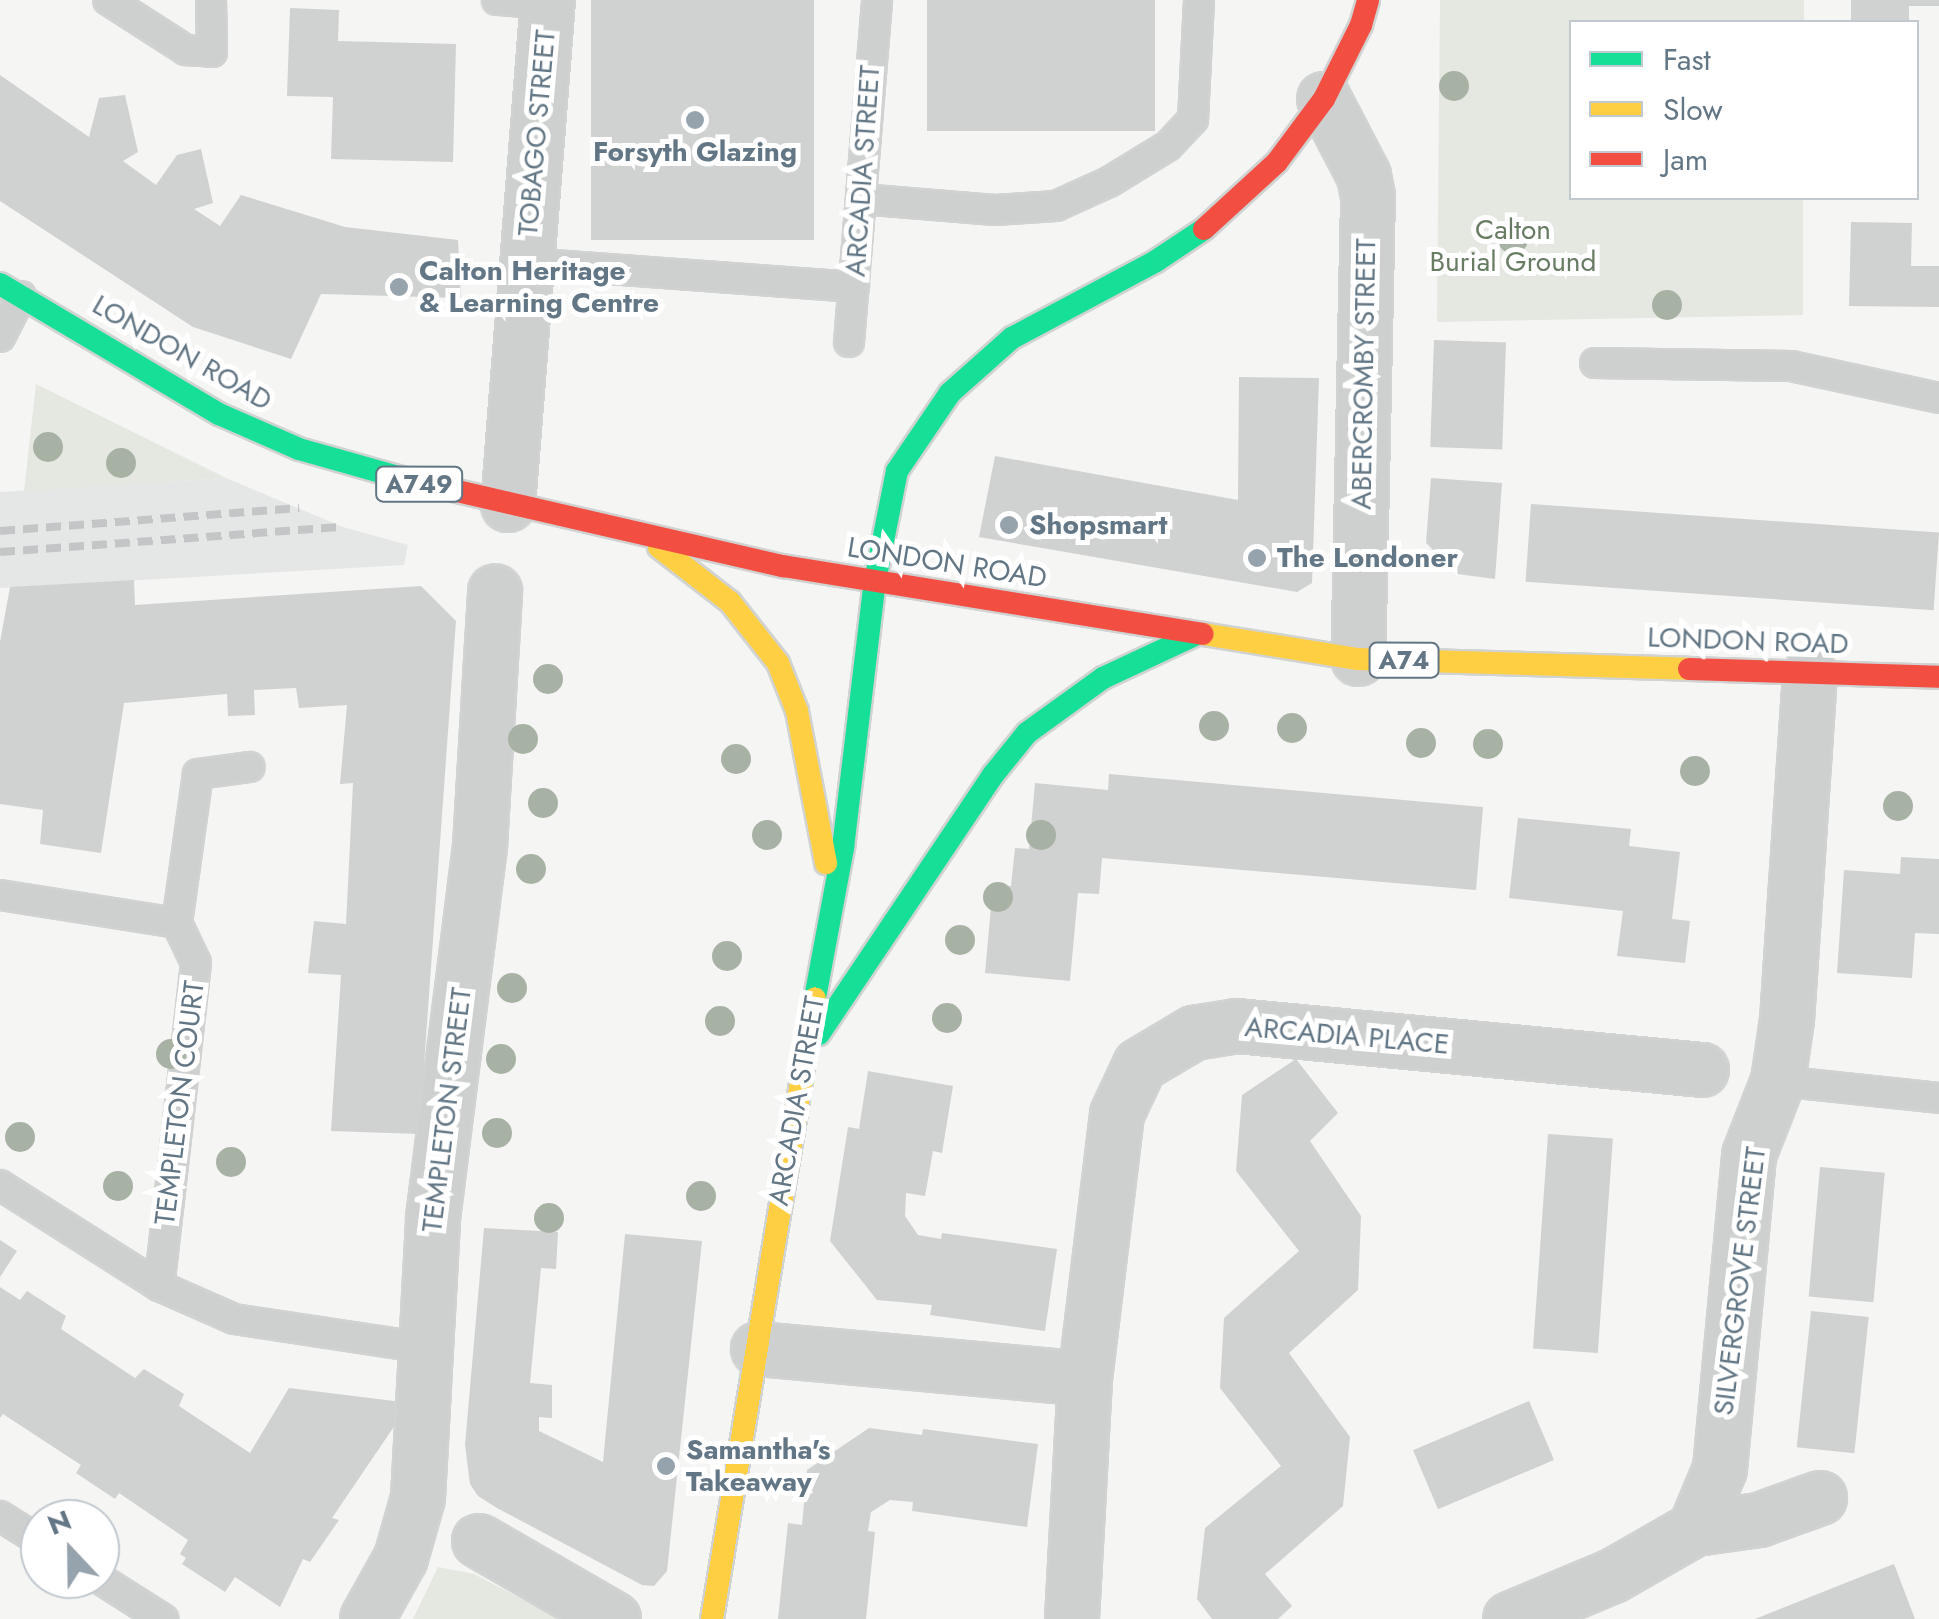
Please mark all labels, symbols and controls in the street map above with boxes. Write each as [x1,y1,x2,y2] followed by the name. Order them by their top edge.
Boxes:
[1569,20,1919,200] legend
[511,29,563,237] street label: TOBAGO STREET
[1663,38,1711,81] text: Fast
[839,64,887,278] street label: ARCADIA STREET
[1663,88,1723,131] text: Slow
[684,109,706,131] marker: Forsyth Glazing
[593,135,797,169] place label: Forsyth Glazing
[1663,138,1708,181] text: Jam
[1429,213,1597,279] park label: Calton Burial Ground
[1345,238,1383,510] street label: ABERCROMBY STREET
[419,254,659,320] place label: Calton Heritage & Learning Centre
[388,276,410,298] marker: Calton Heritage & Learning Centre
[86,288,278,418] street label: LONDON ROAD
[374,464,464,504] road number: A749
[1029,508,1167,542] place label: Shopsmart
[998,514,1020,536] marker: Shopsmart
[845,531,1049,595] street label: LONDON ROAD
[1277,541,1458,575] place label: The Londoner
[1246,547,1268,569] marker: The Londoner
[1647,621,1849,661] street label: LONDON ROAD
[1366,640,1442,680] road number: A74
[148,979,212,1227] street label: TEMPLETON COURT
[415,986,479,1234] street label: TEMPLETON STREET
[762,994,832,1208] street label: ARCADIA STREET
[1243,1010,1451,1062] street label: ARCADIA PLACE
[1707,1145,1773,1417] street label: SILVERGROVE STREET
[686,1433,830,1499] place label: Samantha's Takeaway
[655,1455,677,1477] marker: Samantha's Takeaway
[20,1499,120,1599] north arrow
[41,1499,77,1546] text: N

